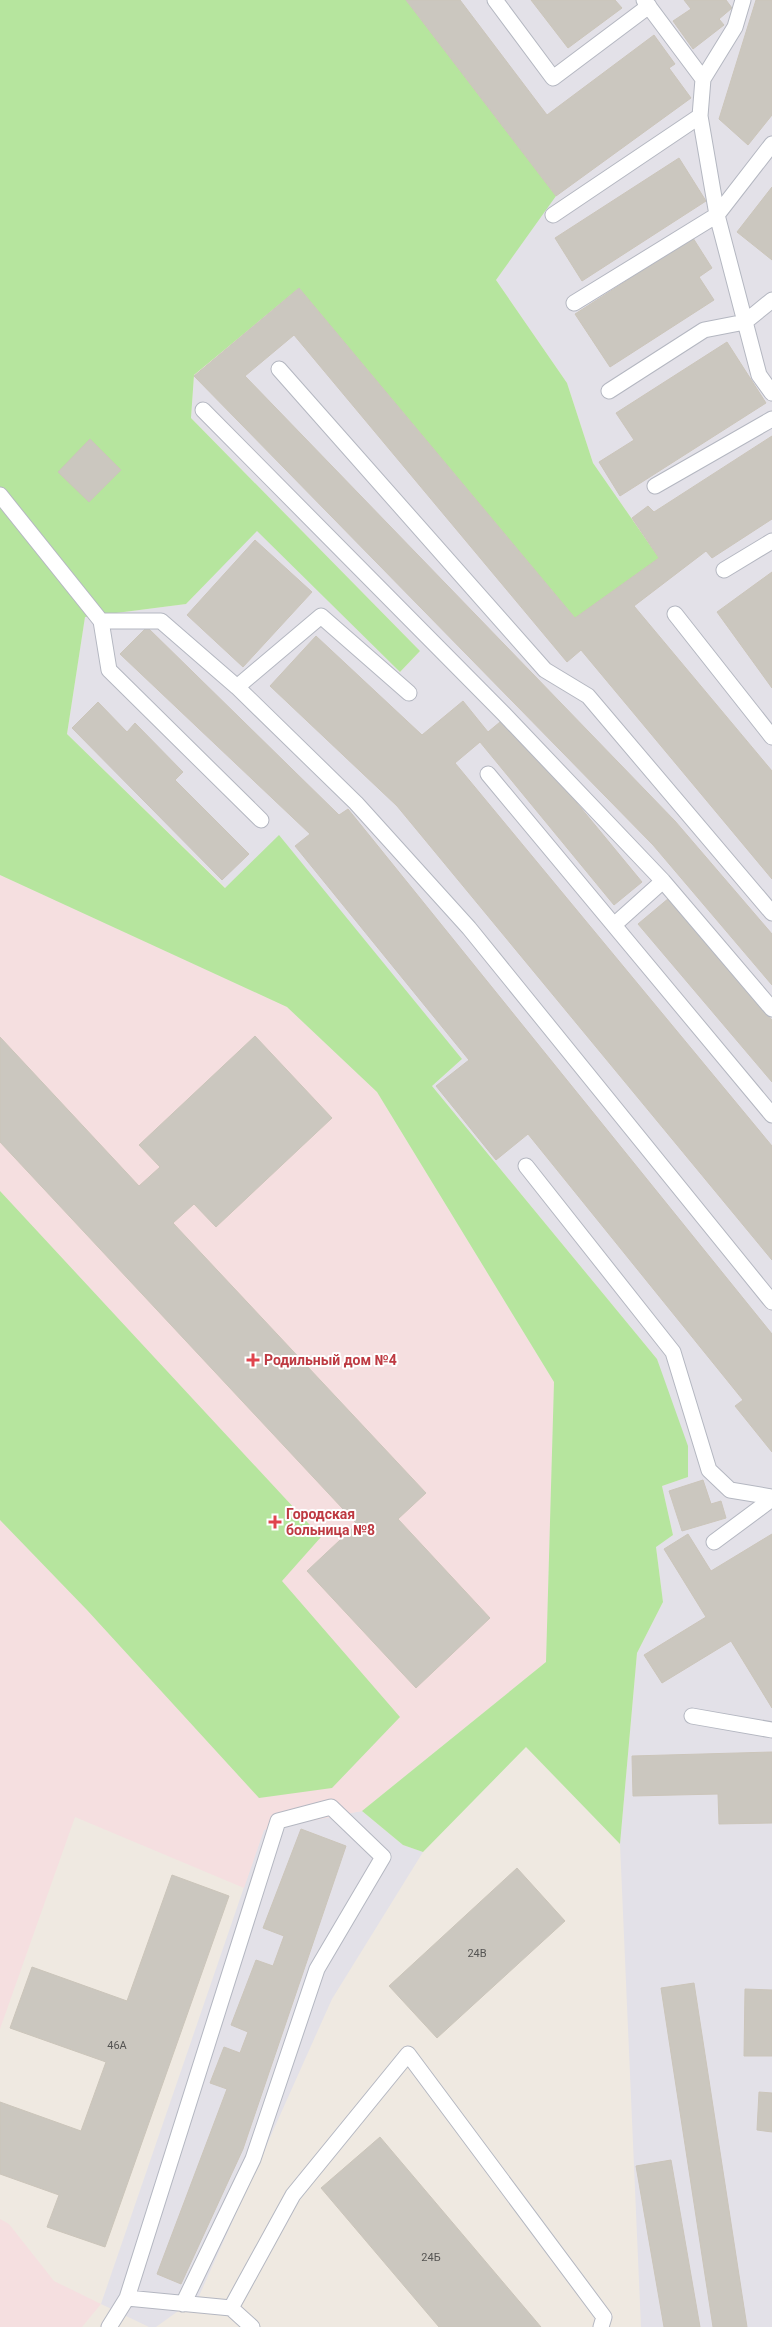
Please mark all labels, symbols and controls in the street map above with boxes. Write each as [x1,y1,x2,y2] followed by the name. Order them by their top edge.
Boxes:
[264,1352,397,1368] place label: Родильный дом №4
[246,1353,260,1367] marker: Родильный дом №4
[286,1506,375,1538] place label: Городская больница №8
[268,1515,282,1529] marker: Городская больница №8
[467,1947,487,1960] house number: 24В
[107,2039,128,2052] house number: 46А
[421,2251,441,2264] house number: 24Б

